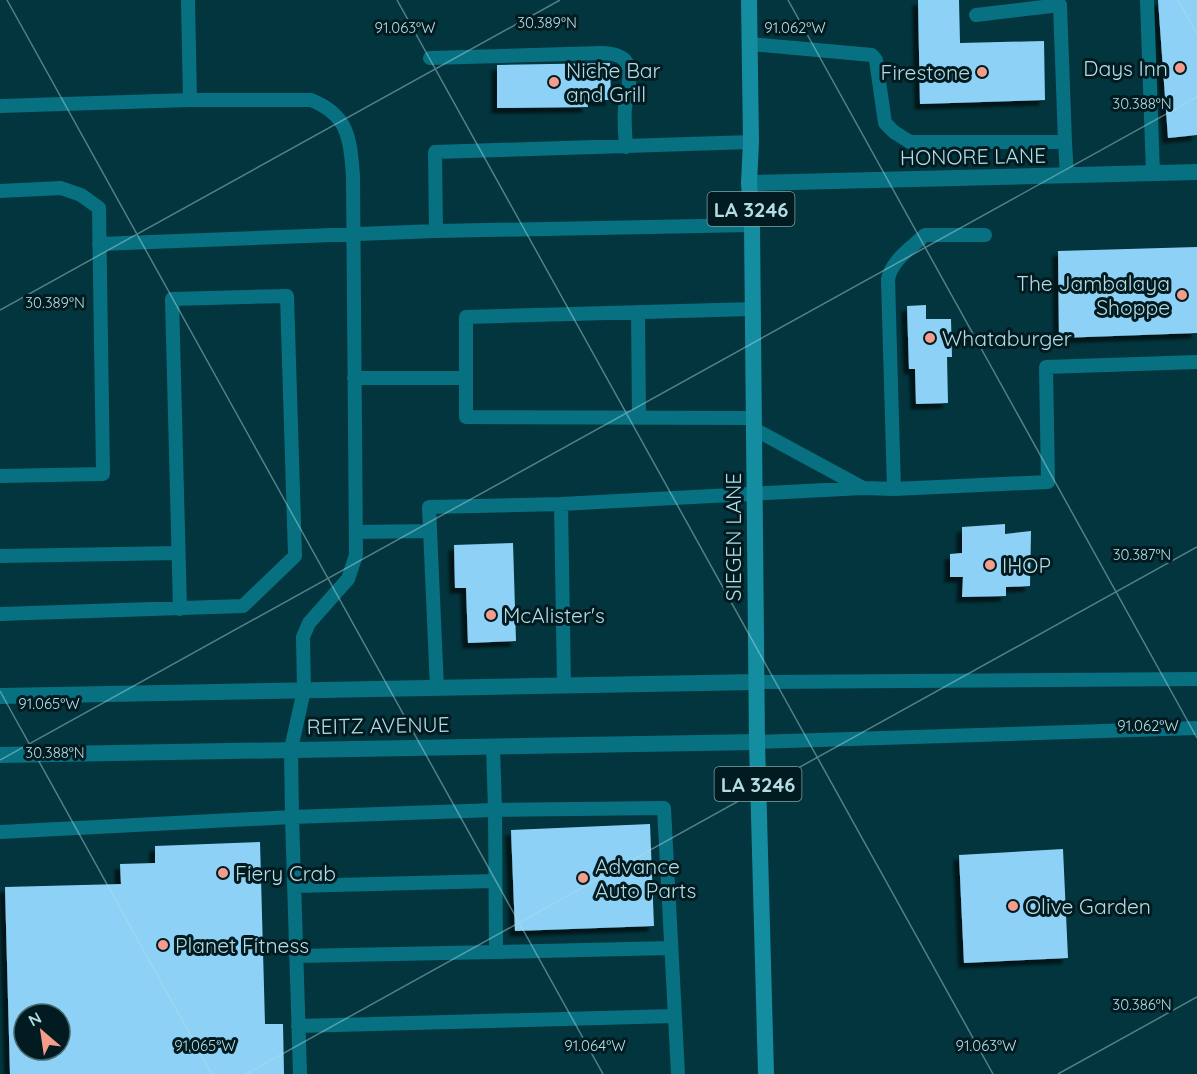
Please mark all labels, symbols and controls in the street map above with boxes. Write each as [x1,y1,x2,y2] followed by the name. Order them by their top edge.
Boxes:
[517,13,577,32] text: 30.389°N
[374,18,436,37] text: 91.063°W
[764,18,826,37] text: 91.062°W
[1083,55,1168,81] place label: Days Inn
[566,57,661,107] place label: Niche Bar and Grill
[881,59,970,85] place label: Firestone
[1173,61,1187,75] marker: Days Inn
[975,65,989,79] marker: Firestone
[547,75,561,89] marker: Niche Bar and Grill
[1112,94,1172,113] text: 30.388°N
[900,142,1046,170] street label: HONORE LANE
[708,192,795,226] road number: LA 3246
[1016,270,1170,320] place label: The Jambalaya Shoppe
[1175,288,1189,302] marker: The Jambalaya Shoppe
[25,293,85,312] text: 30.389°N
[942,325,1072,351] place label: Whataburger
[923,331,937,345] marker: Whataburger
[720,473,746,601] street label: SIEGEN LANE
[1113,545,1171,564] text: 30.387°N
[1002,552,1051,578] place label: IHOP
[983,558,997,572] marker: IHOP
[503,602,605,628] place label: McAlister's
[484,608,498,622] marker: McAlister's
[18,694,80,713] text: 91.065°W
[306,711,450,739] street label: REITZ AVENUE
[1117,716,1179,735] text: 91.062°W
[25,743,85,762] text: 30.388°N
[714,767,801,801] road number: LA 3246
[595,853,696,903] place label: Advance Auto Parts
[235,860,336,886] place label: Fiery Crab
[216,866,230,880] marker: Fiery Crab
[576,871,590,885] marker: Advance Auto Parts
[1025,893,1151,919] place label: Olive Garden
[1006,899,1020,913] marker: Olive Garden
[175,932,309,958] place label: Planet Fitness
[156,938,170,952] marker: Planet Fitness
[1112,995,1172,1014] text: 30.386°N
[12,1002,72,1062] north arrow
[25,1007,45,1030] text: N
[174,1036,236,1055] text: 91.065°W
[564,1036,626,1055] text: 91.064°W
[955,1036,1017,1055] text: 91.063°W

